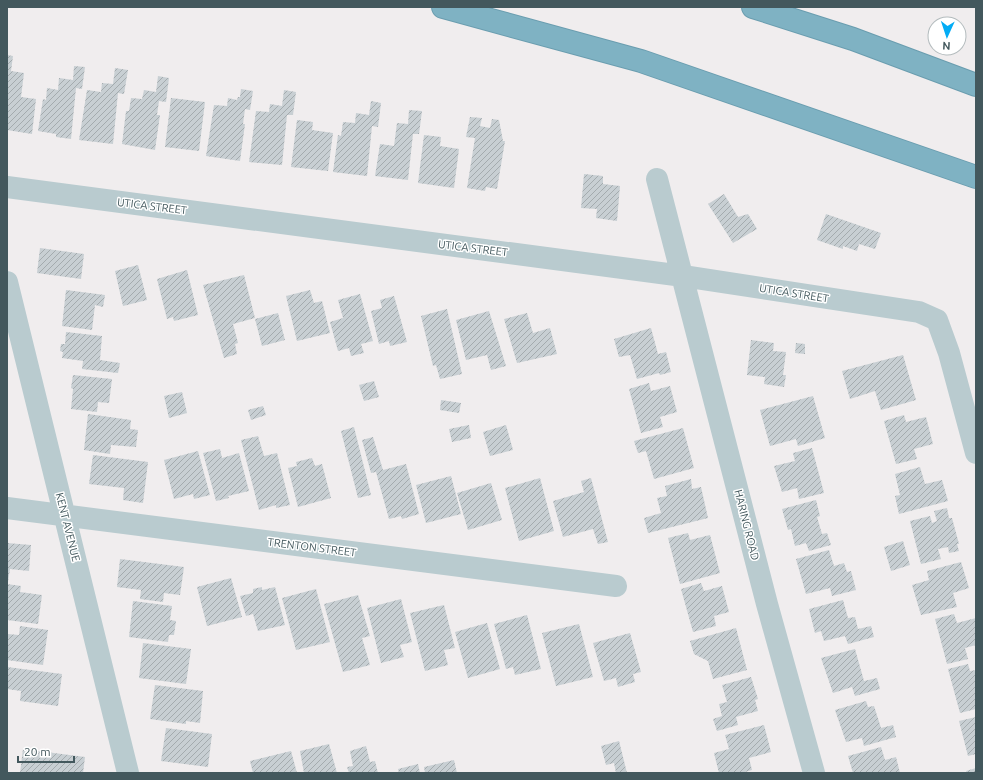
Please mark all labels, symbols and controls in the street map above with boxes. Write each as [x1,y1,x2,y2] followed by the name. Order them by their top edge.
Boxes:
[927,16,967,56] north arrow
[942,40,951,52] text: N
[116,196,188,216] street label: UTICA STREET
[437,238,509,258] street label: UTICA STREET
[758,282,830,304] street label: UTICA STREET
[732,488,762,562] street label: HARING ROAD
[54,491,82,563] street label: KENT AVENUE
[267,536,357,558] street label: TRENTON STREET
[18,738,74,764] scale bar
[24,745,51,758] text: 20 m

